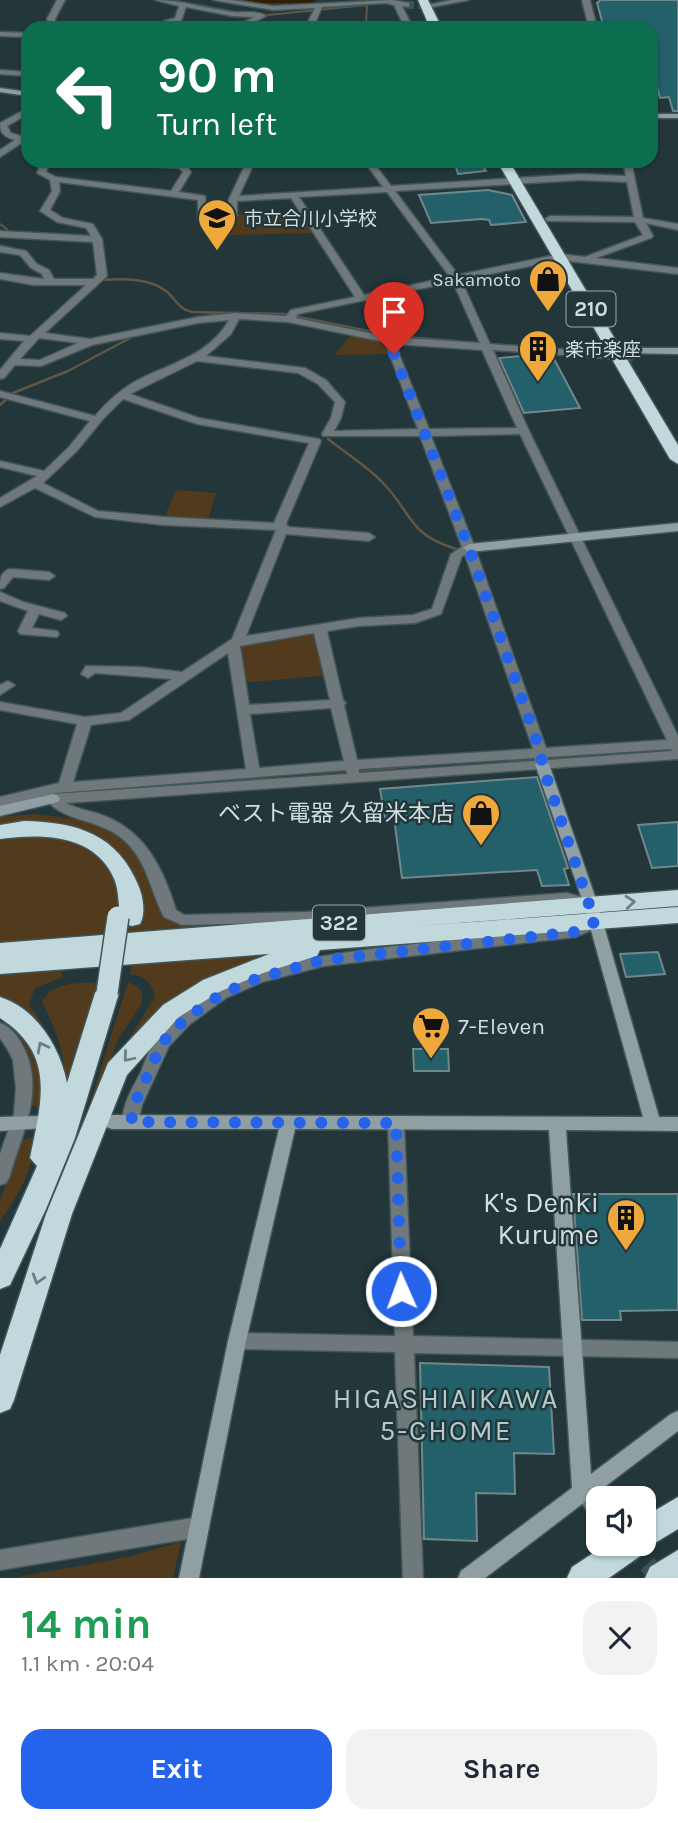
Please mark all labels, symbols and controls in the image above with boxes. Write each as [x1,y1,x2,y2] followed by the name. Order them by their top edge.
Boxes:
[157,47,277,104] text: 90 m
[42,49,133,140] icon: left
[157,106,277,143] text: Turn left
[196,197,238,252] school or university icon: 市立合川小学校
[244,208,377,230] place label: 市立合川小学校
[527,258,569,313] shop icon: Sakamoto
[432,269,521,291] place label: Sakamoto
[364,282,424,354] pin
[566,292,616,326] road number: 210
[375,293,413,331] icon: arrive
[517,328,559,383] building icon: 楽市楽座
[565,339,641,361] place label: 楽市楽座
[460,792,502,847] shop icon: ベスト電器 久留米本店
[218,800,454,827] place label: ベスト電器 久留米本店
[625,895,636,910] one-way arrow
[313,906,365,940] road number: 322
[410,1005,452,1060] supermarket icon: 7-Eleven
[458,1013,545,1040] place label: 7-Eleven
[36,1042,50,1055] one-way arrow
[124,1049,136,1062] one-way arrow
[483,1186,599,1251] place label: K's Denki Kurume
[605,1197,647,1252] building icon: K's Denki Kurume
[364,1254,438,1328] position arrow
[32,1272,46,1284] one-way arrow
[333,1382,559,1447] district label: HIGASHIAIKAWA 5-CHOME
[586,1486,656,1556] map controls
[586,1486,656,1556] button: sound
[21,1599,151,1649] text: 14 min
[583,1601,657,1675] button: close
[21,1650,154,1677] text: 1.1 km · 20:04
[21,1729,332,1809] button: Exit
[346,1729,657,1809] button: Share

